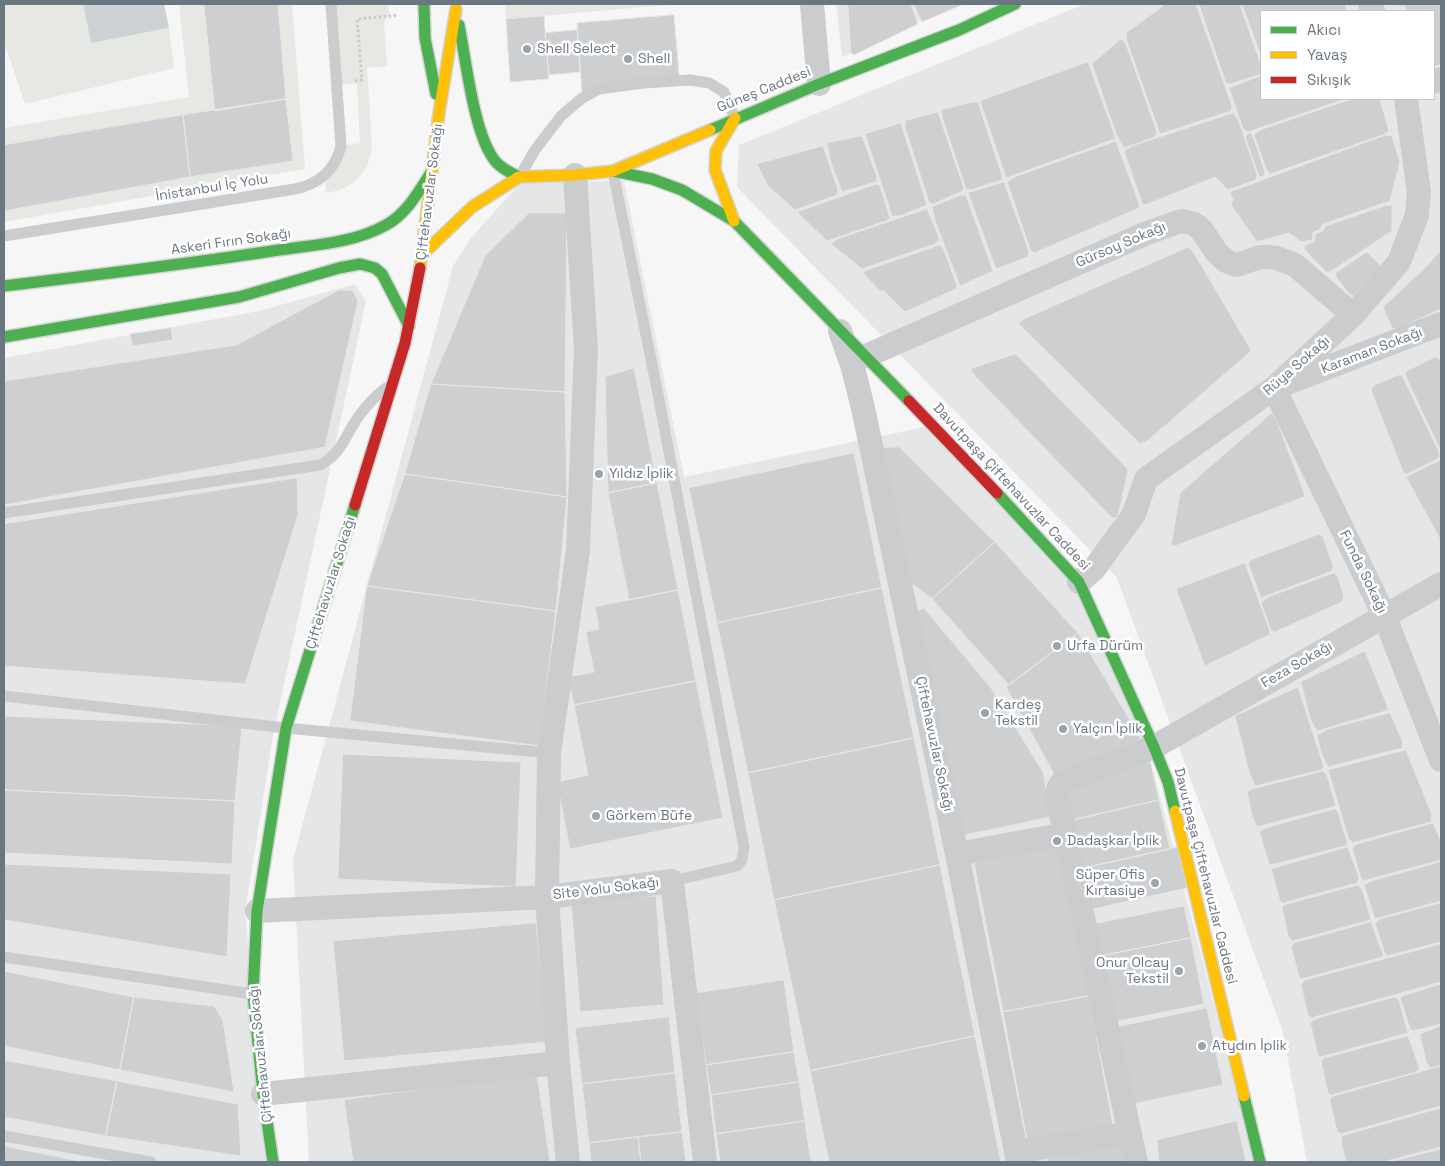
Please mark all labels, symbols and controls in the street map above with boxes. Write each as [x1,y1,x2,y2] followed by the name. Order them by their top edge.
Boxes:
[1260,10,1435,100] legend
[1307,20,1341,39] text: Akıcı
[537,41,616,57] place label: Shell Select
[521,43,533,55] marker: Shell Select
[1307,45,1347,64] text: Yavaş
[638,51,670,67] place label: Shell
[622,53,634,65] marker: Shell
[715,64,813,116] street label: Güneş Caddesi
[1307,70,1351,89] text: Sıkışık
[413,123,447,261] street label: Çiftehavuzlar Sokağı
[155,171,269,205] street label: İnistanbul İç Yolu
[1074,219,1168,271] street label: Gürsoy Sokağı
[170,225,292,259] street label: Askeri Fırın Sokağı
[1319,324,1425,378] street label: Karaman Sokağı
[1260,333,1334,399] street label: Rüya Sokağı
[929,400,1093,574] street label: Davutpaşa Çiftehavuzlar Caddesi
[609,466,674,482] place label: Yıldız İplik
[593,468,605,480] marker: Yıldız İplik
[303,515,359,651] street label: Çiftehavuzlar Sokağı
[1336,528,1390,616] street label: Funda Sokağı
[1067,638,1143,654] place label: Urfa Dürüm
[1258,638,1336,692] street label: Feza Sokağı
[1051,640,1063,652] marker: Urfa Dürüm
[911,675,957,813] street label: Çiftehavuzlar Sokağı
[995,697,1041,730] place label: Kardeş Tekstil
[979,707,991,719] marker: Kardeş Tekstil
[1073,721,1143,737] place label: Yalçın İplik
[1057,723,1069,735] marker: Yalçın İplik
[1170,766,1240,986] street label: Davutpaşa Çiftehavuzlar Caddesi
[606,808,692,824] place label: Görkem Büfe
[590,810,602,822] marker: Görkem Büfe
[1067,833,1160,849] place label: Dadaşkar İplik
[1051,835,1063,847] marker: Dadaşkar İplik
[1076,867,1145,900] place label: Süper Ofis Kırtasiye
[552,874,660,904] street label: Site Yolu Sokağı
[1149,877,1161,889] marker: Süper Ofis Kırtasiye
[1096,955,1169,988] place label: Onur Olcay Tekstil
[1173,965,1185,977] marker: Onur Olcay Tekstil
[245,985,277,1123] street label: Çiftehavuzlar Sokağı
[1212,1038,1287,1054] place label: Atydın İplik
[1196,1040,1208,1052] marker: Atydın İplik

